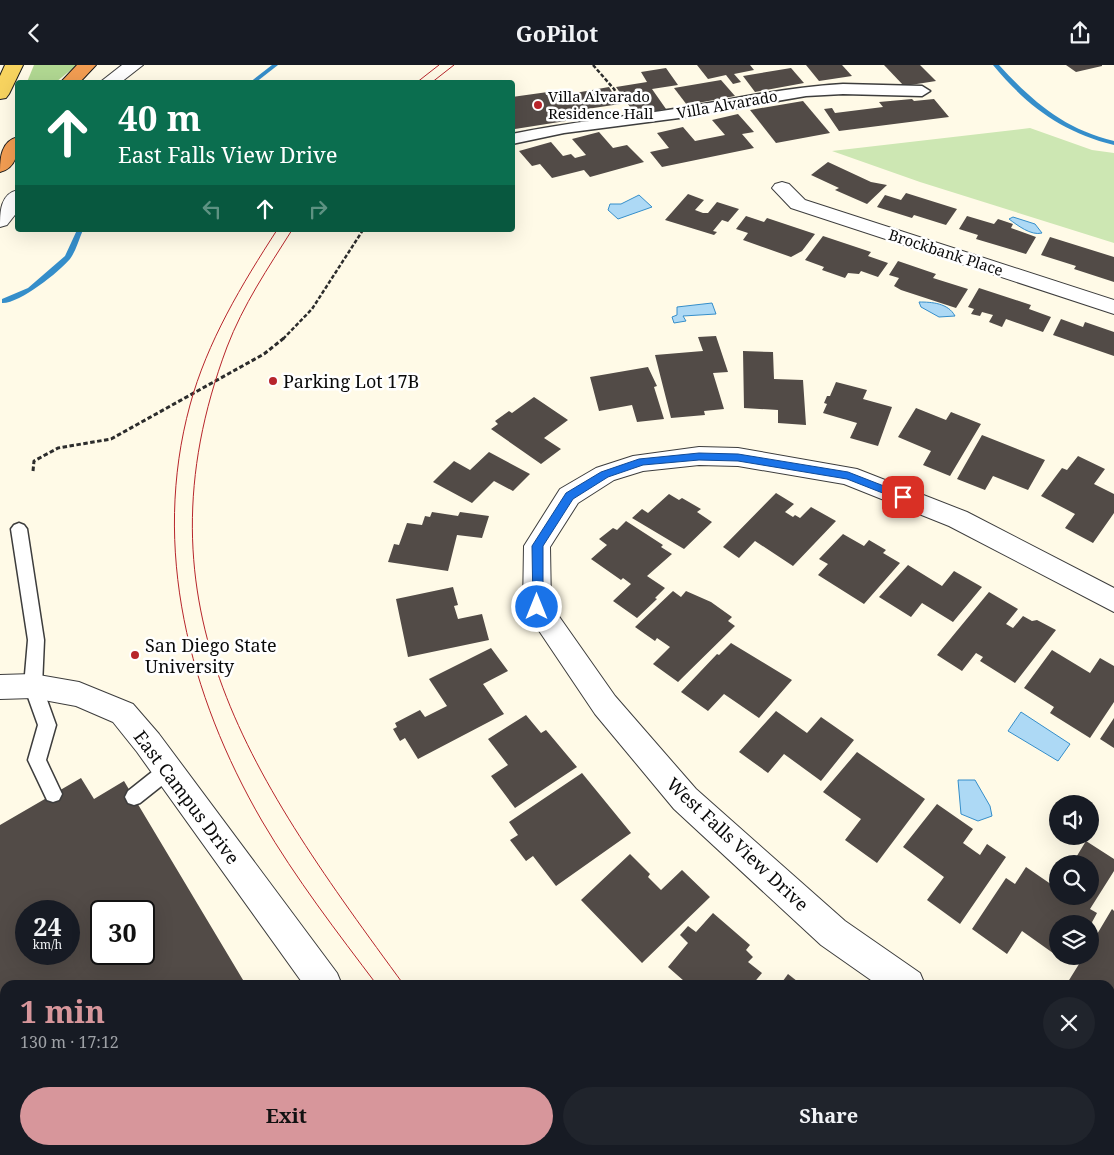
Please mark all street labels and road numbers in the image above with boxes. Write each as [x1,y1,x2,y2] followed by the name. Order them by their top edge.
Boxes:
[675,85,779,123] street label: Villa Alvarado
[886,224,1006,280] street label: Brockbank Place
[129,725,245,869] street label: East Campus Drive
[662,772,814,916] street label: West Falls View Drive

